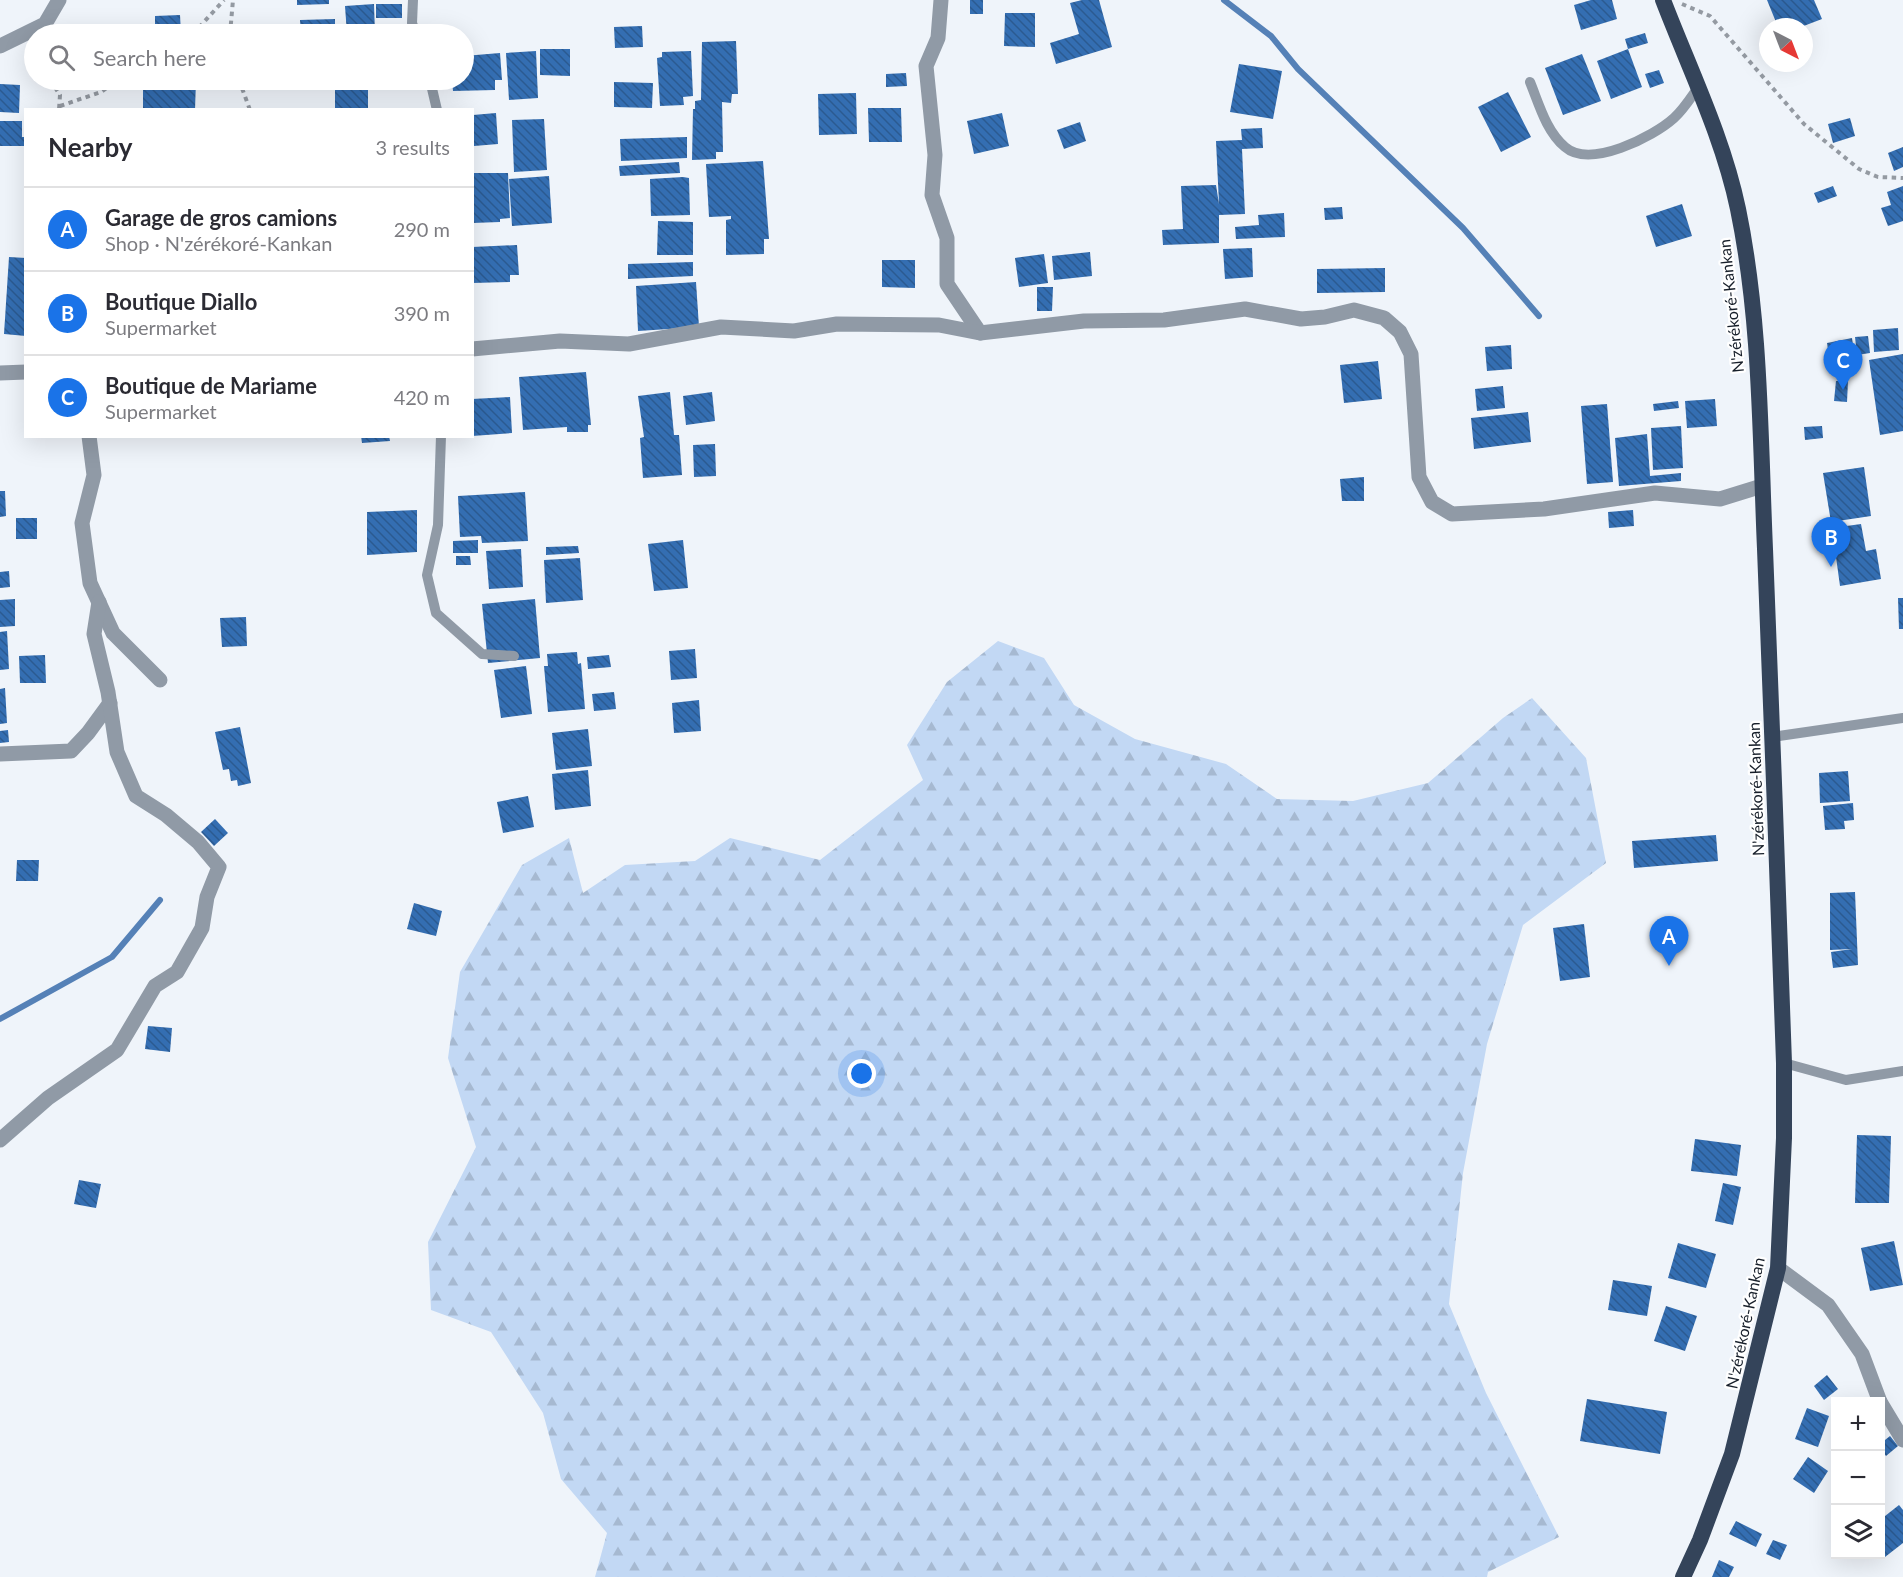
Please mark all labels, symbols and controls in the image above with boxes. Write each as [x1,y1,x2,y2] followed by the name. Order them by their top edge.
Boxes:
[1759,18,1813,72] north arrow
[24,24,474,90] search box
[45,41,78,74] icon: search
[93,44,206,71] text: Search here
[48,131,133,163] text: Nearby
[375,135,450,159] text: 3 results
[105,204,337,231] text: Garage de gros camions
[61,217,74,241] text: A
[394,217,450,241] text: 290 m
[105,231,332,255] text: Shop · N'zérékoré-Kankan
[1714,238,1747,374] street label: N'zérékoré-Kankan
[105,288,257,315] text: Boutique Diallo
[61,301,74,325] text: B
[394,301,450,325] text: 390 m
[105,315,217,339] text: Supermarket
[1824,340,1862,390] pin: C
[105,372,317,399] text: Boutique de Mariame
[61,385,74,409] text: C
[394,385,450,409] text: 420 m
[105,399,217,423] text: Supermarket
[1812,518,1850,567] pin: B
[1744,722,1767,856] street label: N'zérékoré-Kankan
[1650,916,1688,966] pin: A
[847,1059,876,1088] your location
[1721,1255,1768,1390] street label: N'zérékoré-Kankan
[1831,1397,1885,1559] map controls
[1831,1397,1885,1451] button: +
[1831,1451,1885,1505] button: −
[1831,1505,1885,1559] button: layers

